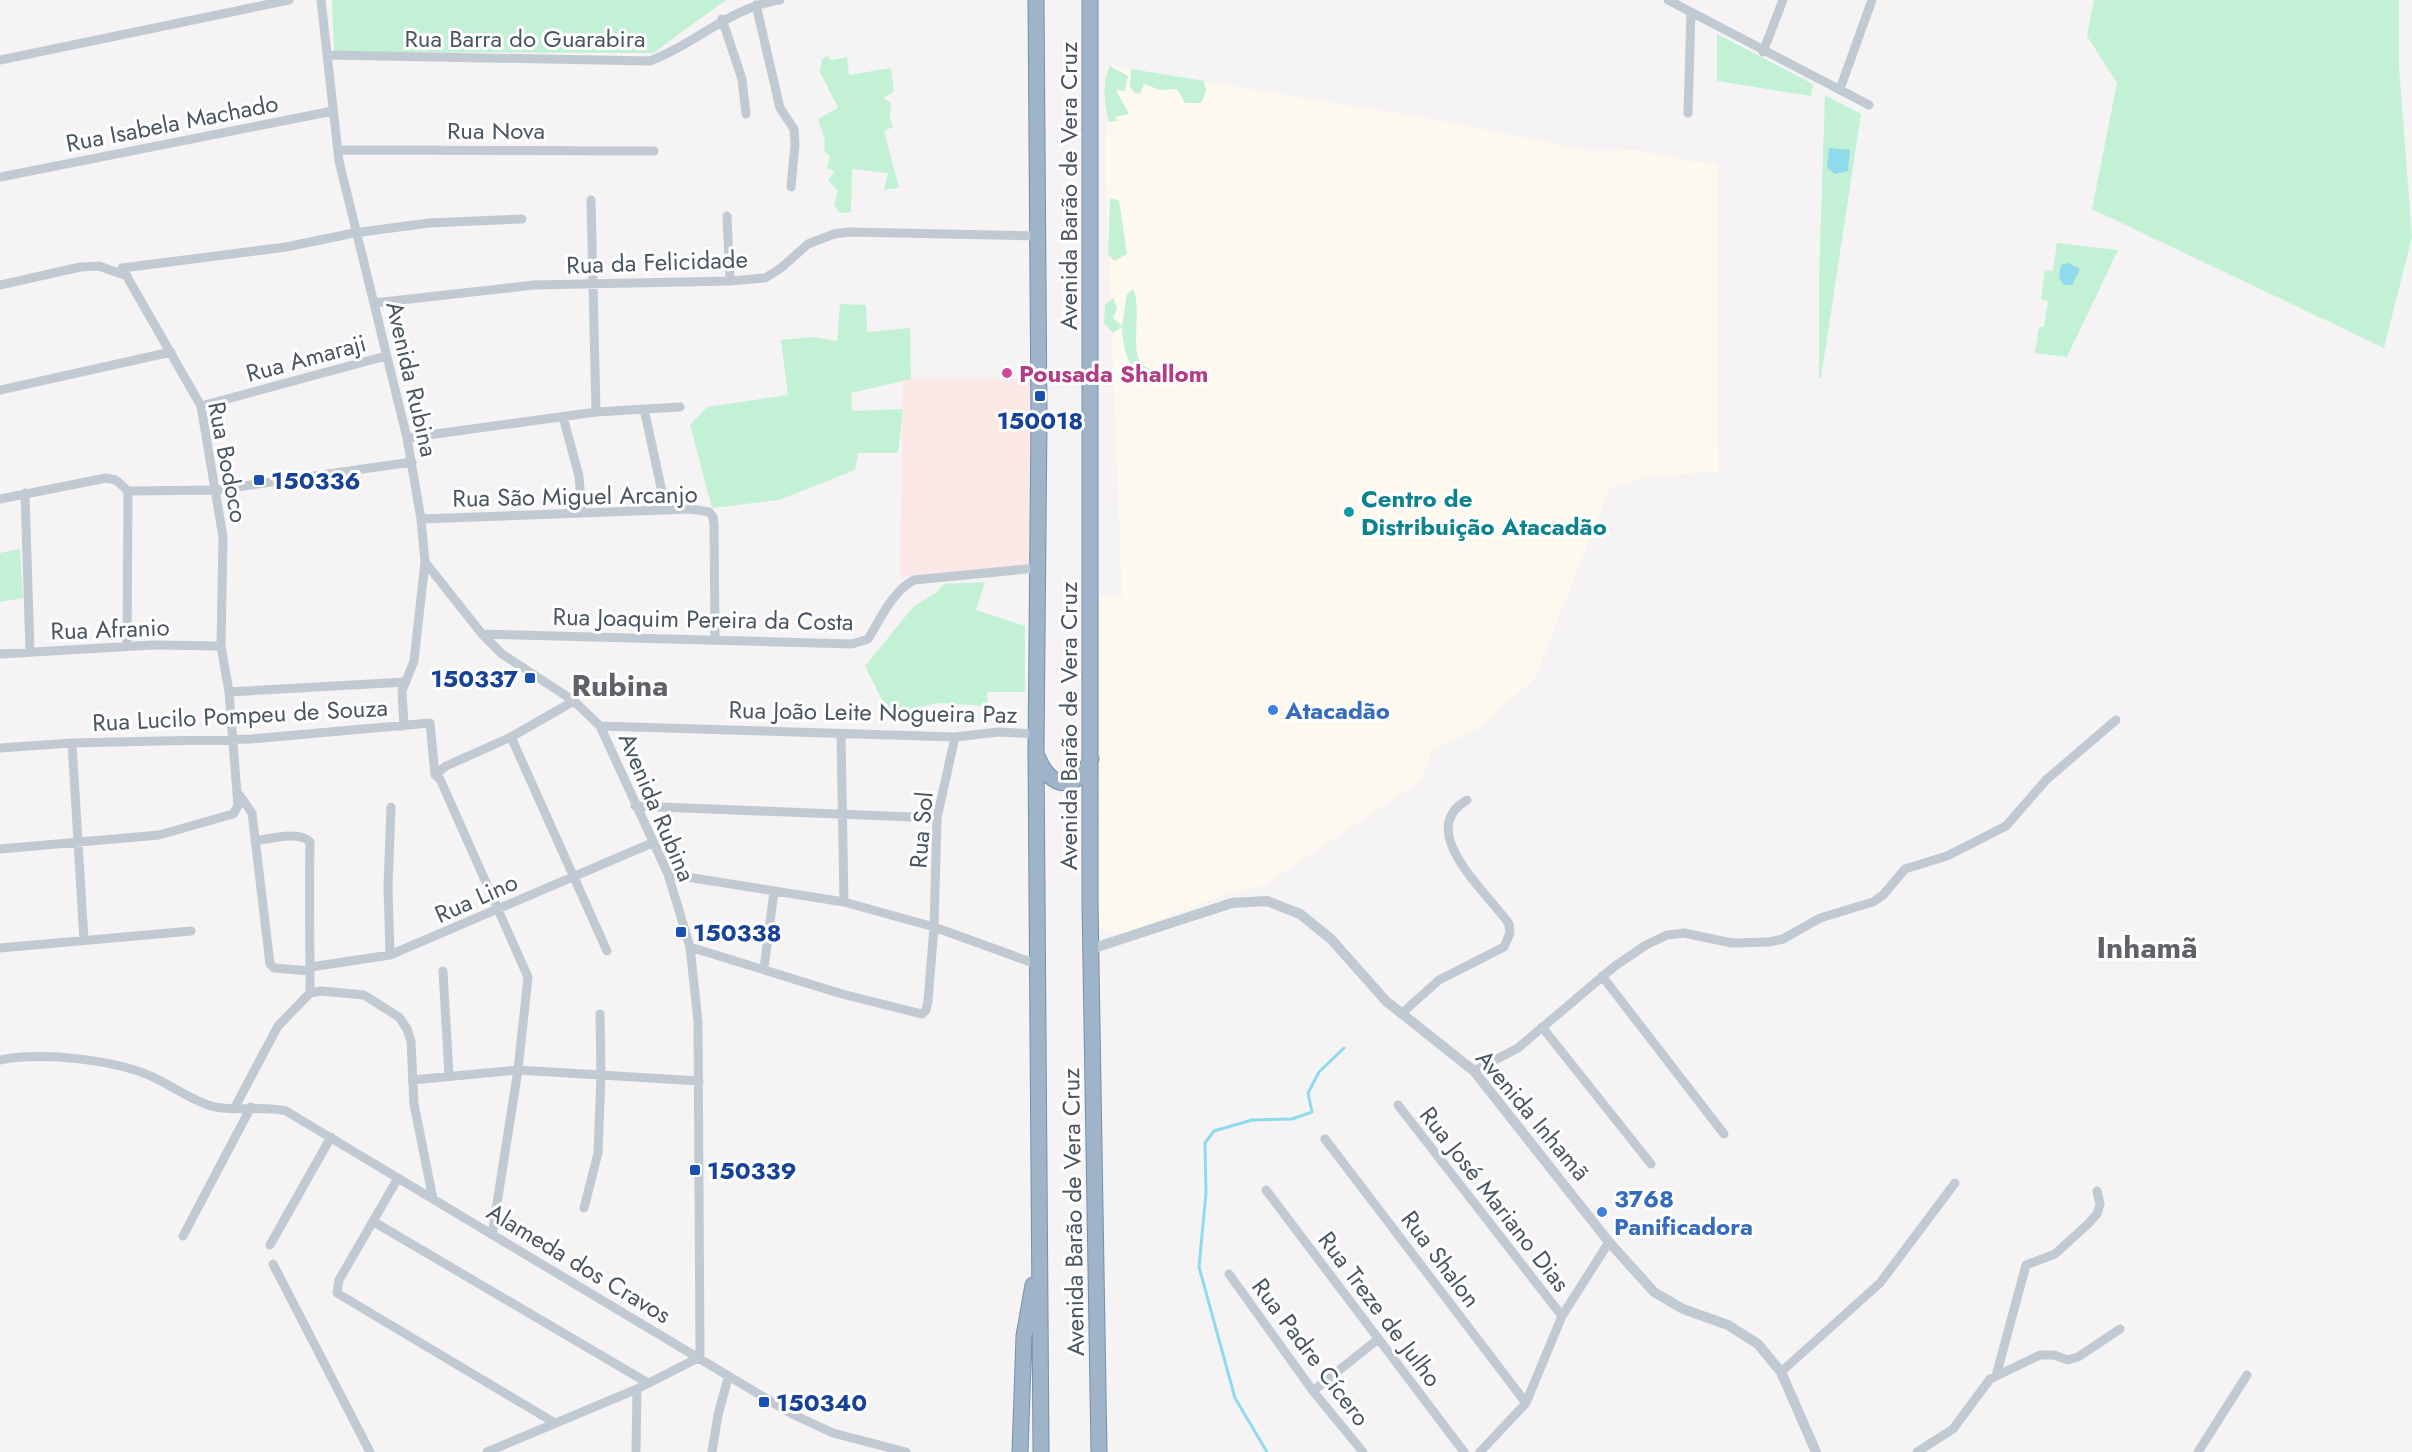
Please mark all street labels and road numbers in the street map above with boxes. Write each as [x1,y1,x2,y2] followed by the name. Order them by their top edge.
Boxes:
[404,21,646,56] street label: Rua Barra do Guarabira
[1051,42,1086,330] street label: Avenida Barão de Vera Cruz
[63,85,281,161] street label: Rua Isabela Machado
[447,113,545,148] street label: Rua Nova
[566,241,748,283] street label: Rua da Felicidade
[377,298,447,460] street label: Avenida Rubina
[242,325,370,391] street label: Rua Amaraji
[199,398,257,526] street label: Rua Bodoco
[452,476,698,516] street label: Rua São Miguel Arcanjo
[1051,582,1086,870] street label: Avenida Barão de Vera Cruz
[552,599,854,639] street label: Rua Joaquim Pereira da Costa
[50,609,170,649] street label: Rua Afranio
[91,690,389,740] street label: Rua Lucilo Pompeu de Souza
[728,692,1018,732] street label: Rua João Leite Nogueira Paz
[610,727,704,887] street label: Avenida Rubina
[900,790,942,870] street label: Rua Sol
[429,864,523,932] street label: Rua Lino
[1468,1042,1598,1188] street label: Avenida Inhamã
[1053,1068,1093,1356] street label: Avenida Barão de Vera Cruz
[1411,1099,1579,1299] street label: Rua José Mariano Dias
[480,1194,678,1332] street label: Alameda dos Cravos
[1393,1203,1489,1315] street label: Rua Shalon
[1310,1224,1450,1394] street label: Rua Treze de Julho
[1244,1271,1378,1433] street label: Rua Padre Cícero

